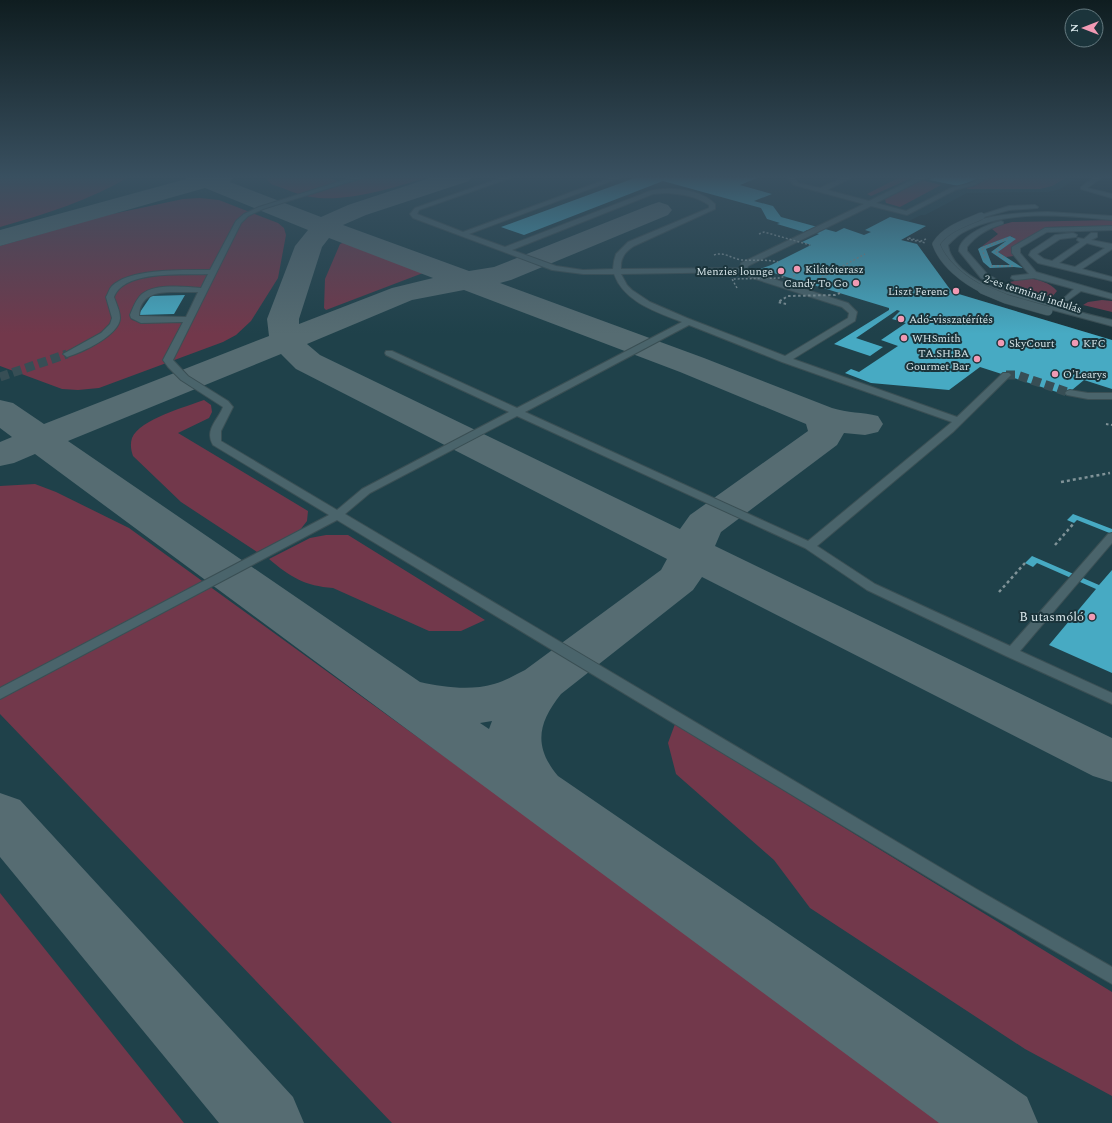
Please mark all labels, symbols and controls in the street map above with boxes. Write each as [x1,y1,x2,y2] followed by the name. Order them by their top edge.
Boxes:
[1064,8,1104,48] north arrow
[1066,23,1083,32] text: N
[805,261,864,278] place label: Kilátóterasz
[696,263,773,280] place label: Menzies lounge
[792,264,802,274] marker: Kilátóterasz
[776,266,786,276] marker: Menzies lounge
[982,270,1084,318] street label: 2-es terminál indulás
[784,275,848,292] place label: Candy To Go
[851,278,861,288] marker: Candy To Go
[888,283,948,300] place label: Liszt Ferenc
[951,286,961,296] marker: Liszt Ferenc
[909,311,993,328] place label: Adó-visszatérítés
[896,314,906,324] marker: Adó-visszatérítés
[912,330,961,347] place label: WHSmith
[899,333,909,343] marker: WHSmith
[1009,335,1055,352] place label: SkyCourt
[1083,335,1106,352] place label: KFC
[996,338,1006,348] marker: SkyCourt
[1070,338,1080,348] marker: KFC
[906,345,970,375] place label: TA.SH.BA Gourmet Bar
[972,354,982,364] marker: TA.SH.BA Gourmet Bar
[1063,366,1107,383] place label: O'Learys
[1050,369,1060,379] marker: O'Learys
[1019,607,1084,627] place label: B utasmóló
[1087,612,1097,622] marker: B utasmóló

